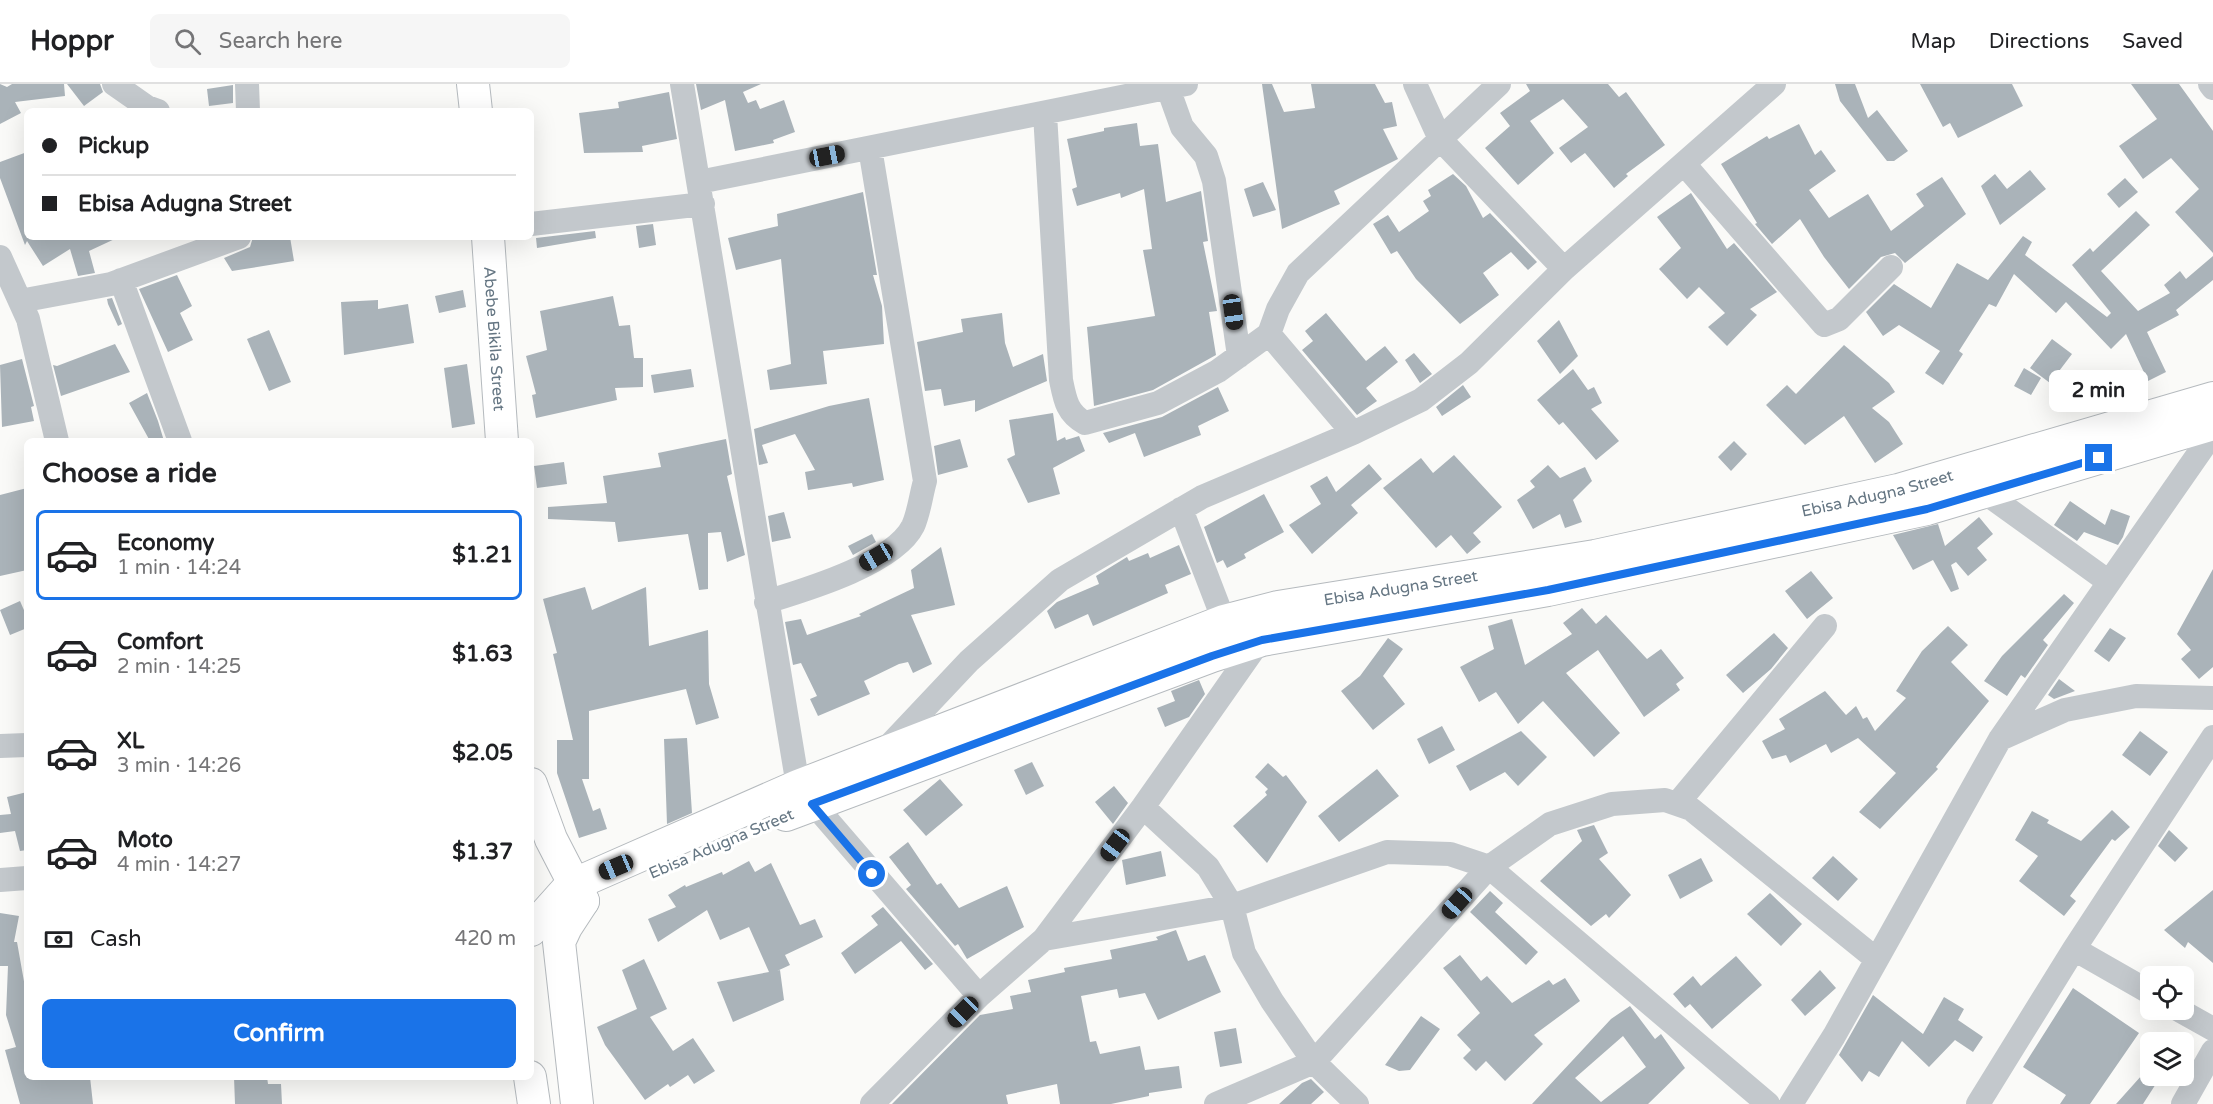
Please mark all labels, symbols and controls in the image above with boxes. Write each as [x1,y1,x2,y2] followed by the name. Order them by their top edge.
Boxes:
[150,14,570,68] search box
[30,24,114,58] text: Hoppr
[171,25,204,58] icon: search
[219,28,343,54] text: Search here
[1910,29,1956,54] text: Map
[1989,29,2089,54] text: Directions
[2122,29,2183,54] text: Saved
[78,133,149,159] text: Pickup
[808,144,846,168] car
[78,191,292,217] text: Ebisa Adugna Street
[479,266,509,412] street label: Abebe Bikila Street
[1222,293,1244,331] car
[2050,371,2148,413] callout: 2 min
[2072,379,2125,403] text: 2 min
[2085,444,2112,471] route end
[42,457,217,490] text: Choose a ride
[1800,465,1956,522] street label: Ebisa Adugna Street
[45,528,99,582] icon: car
[117,530,214,556] text: Economy
[856,540,896,574] car
[452,542,513,568] text: $1.21
[117,556,241,580] text: 1 min · 14:24
[1322,566,1479,610] street label: Ebisa Adugna Street
[45,627,99,681] icon: car
[117,629,203,655] text: Comfort
[452,641,513,667] text: $1.63
[117,655,241,679] text: 2 min · 14:25
[45,726,99,780] icon: car
[117,728,144,754] text: XL
[452,740,513,766] text: $2.05
[117,754,241,778] text: 3 min · 14:26
[646,804,797,883] street label: Ebisa Adugna Street
[45,825,99,879] icon: car
[1097,825,1133,865] car
[117,827,173,853] text: Moto
[452,839,513,865] text: $1.37
[596,852,636,882] car
[117,853,241,877] text: 4 min · 14:27
[858,860,885,887] route start
[1438,884,1476,922] car
[42,923,75,956] icon: cash
[90,926,142,952] text: Cash
[455,927,516,951] text: 420 m
[2140,966,2194,1086] map controls
[2140,966,2194,1020] button: locate
[944,993,982,1031] car
[42,999,516,1068] button: Confirm
[2140,1032,2194,1086] button: layers

